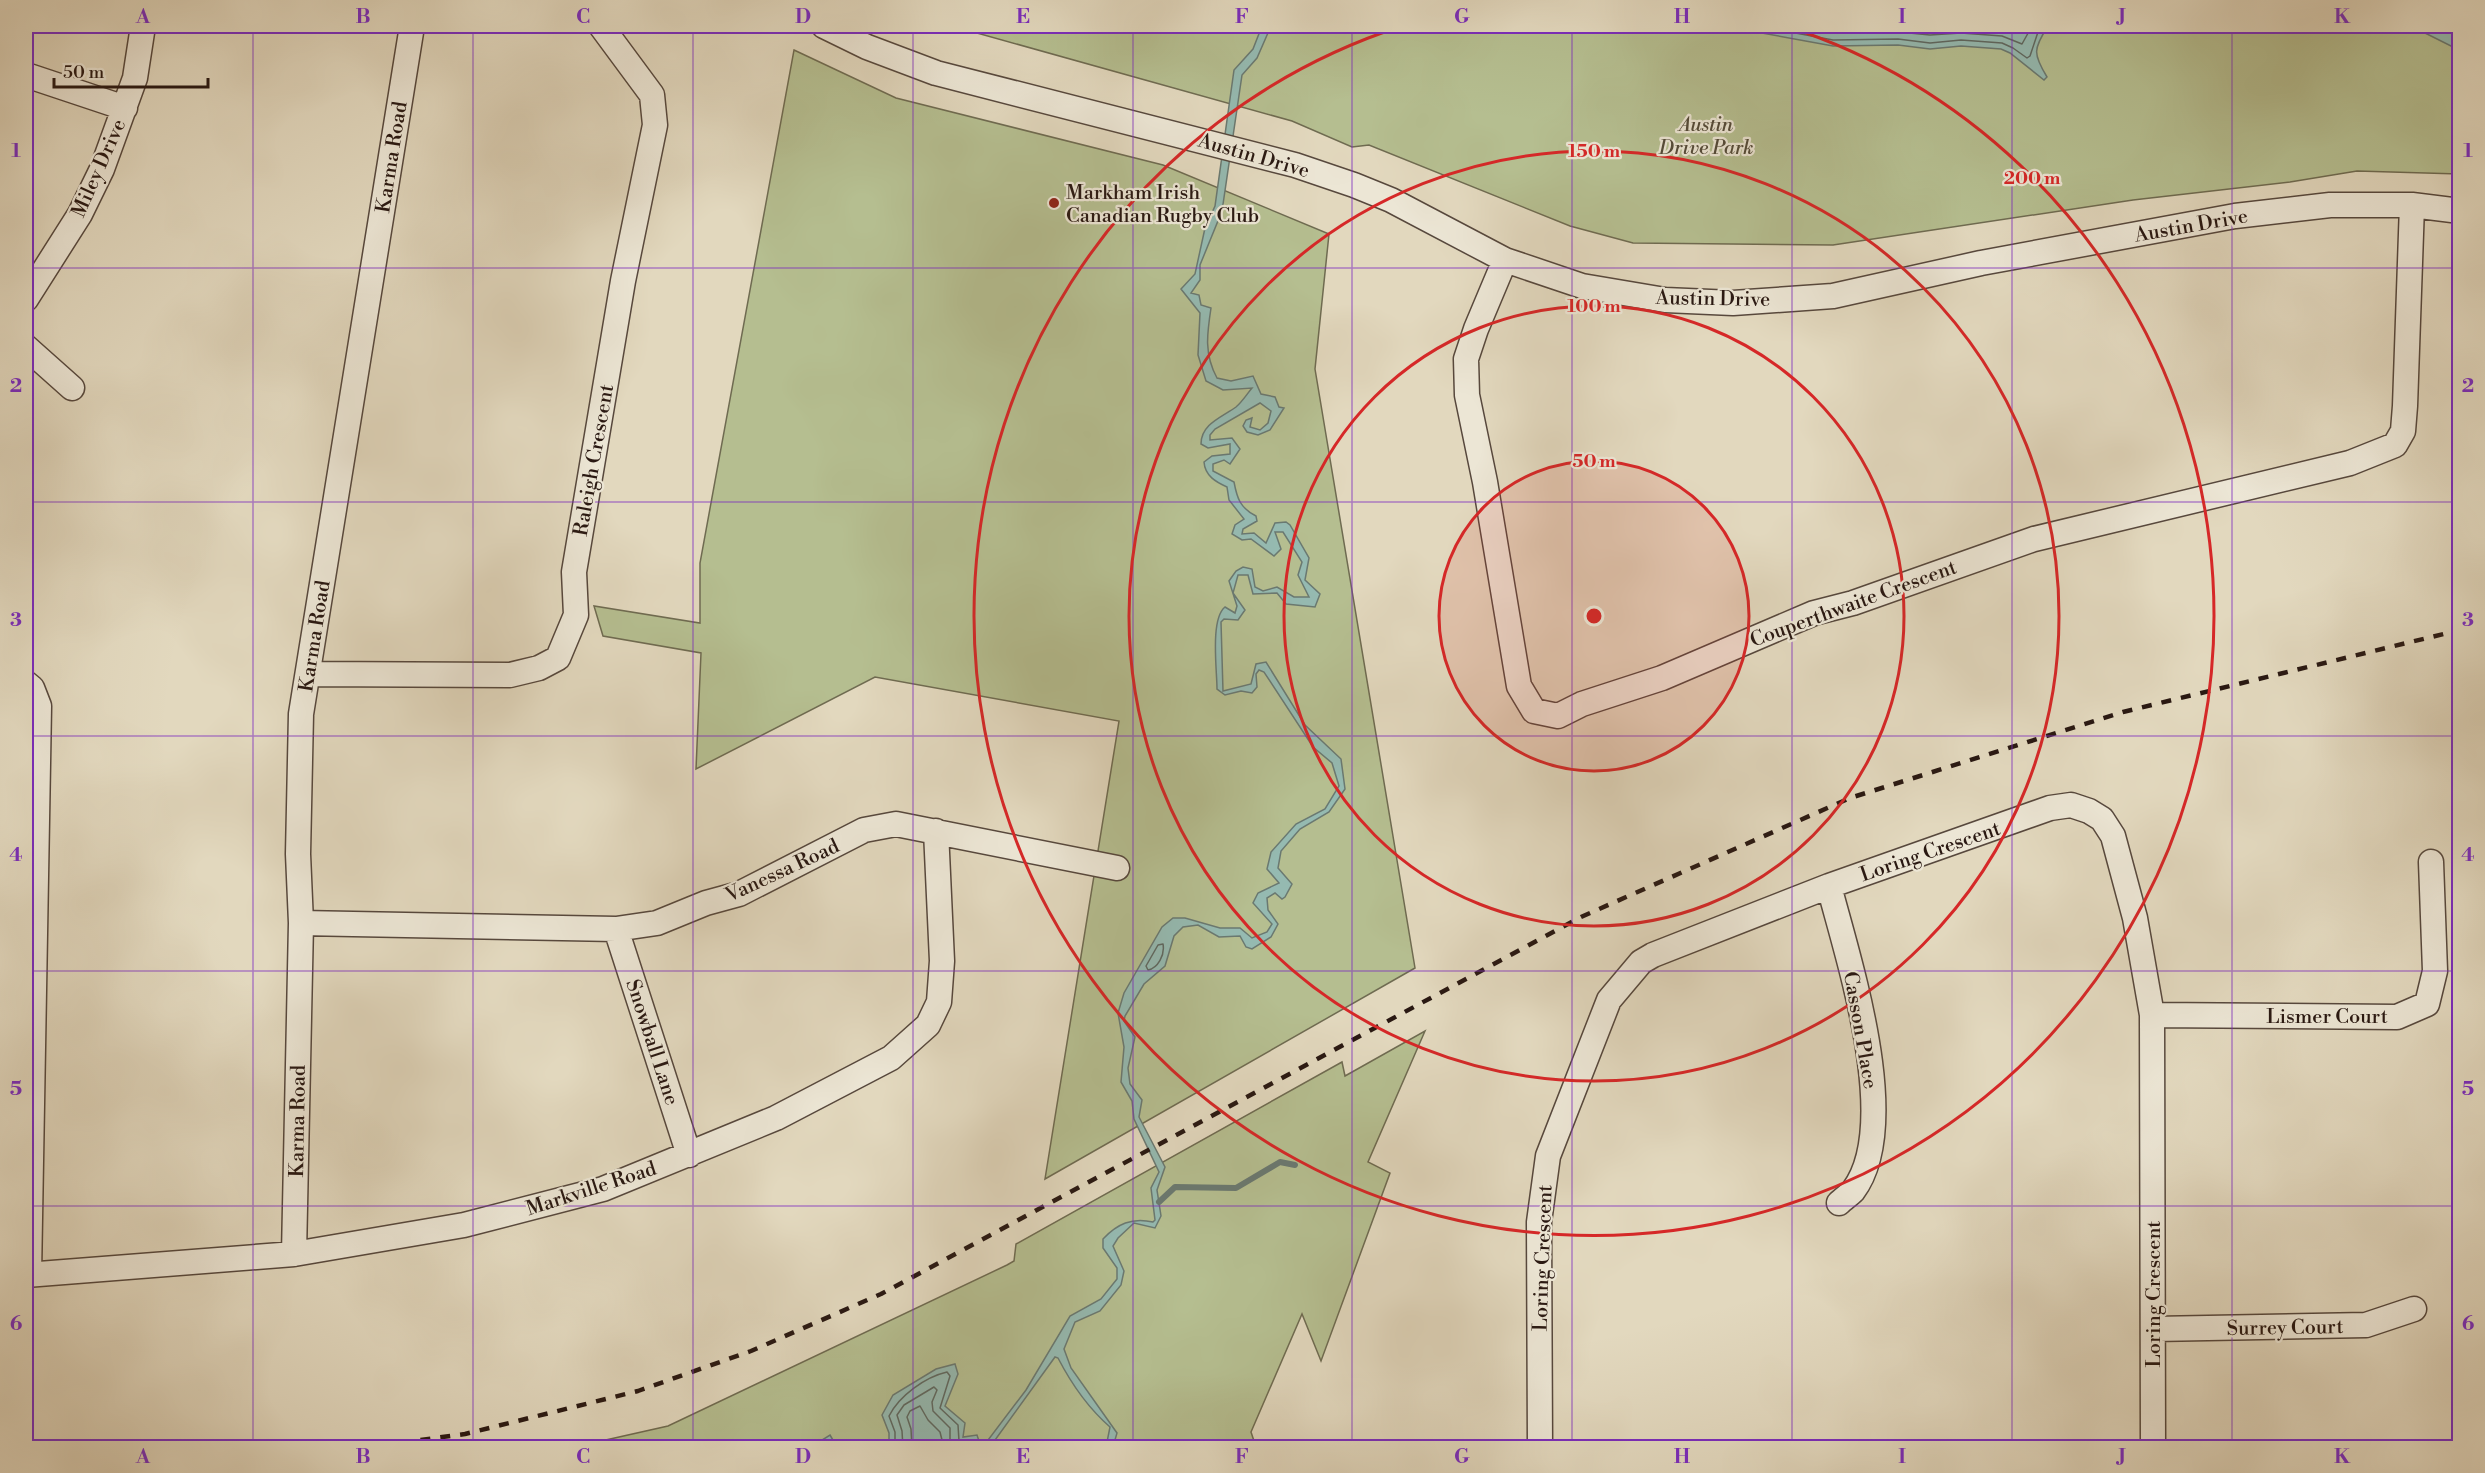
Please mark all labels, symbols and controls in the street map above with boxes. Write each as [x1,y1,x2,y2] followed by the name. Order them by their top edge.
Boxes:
[135,5,151,30] text: A
[355,5,371,30] text: B
[576,5,590,30] text: C
[795,5,811,30] text: D
[1016,5,1030,30] text: E
[1235,5,1249,30] text: F
[1454,5,1470,30] text: G
[1674,5,1691,30] text: H
[1898,5,1906,30] text: I
[2115,5,2126,30] text: J
[2334,5,2351,30] text: K
[54,51,208,89] scale bar
[63,61,105,84] text: 50 m
[371,99,414,215] street label: Karma Road
[1658,113,1753,161] park label: Austin Drive Park
[67,116,132,222] street label: Miley Drive
[1194,128,1312,184] street label: Austin Drive
[11,139,21,164] text: 1
[2463,139,2473,164] text: 1
[1568,140,1621,163] text: 150 m
[2004,167,2061,190] text: 200 m
[1066,181,1259,229] place label: Markham Irish Canadian Rugby Club
[1047,196,1061,210] marker: Markham Irish Canadian Rugby Club
[2132,204,2250,249] street label: Austin Drive
[1654,286,1770,313] street label: Austin Drive
[1567,295,1621,318] text: 100 m
[10,374,22,399] text: 2
[2462,374,2474,399] text: 2
[569,382,620,538] street label: Raleigh Crescent
[1572,450,1616,473] text: 50 m
[1747,555,1960,653] street label: Couperthwaite Crescent
[294,578,337,694] street label: Karma Road
[1584,606,1604,626] centre of rings
[10,608,22,633] text: 3
[2462,608,2474,633] text: 3
[1857,817,2004,888] street label: Loring Crescent
[721,834,844,909] street label: Vanessa Road
[9,843,23,868] text: 4
[2461,843,2475,868] text: 4
[1837,970,1882,1091] street label: Casson Place
[619,976,684,1109] street label: Snowball Lane
[2266,1005,2388,1030] street label: Lismer Court
[285,1064,312,1178] street label: Karma Road
[10,1077,22,1102] text: 5
[2462,1077,2474,1102] text: 5
[523,1156,660,1222] street label: Markville Road
[1528,1184,1559,1332] street label: Loring Crescent
[2142,1221,2167,1367] street label: Loring Crescent
[10,1312,23,1337] text: 6
[2462,1312,2475,1337] text: 6
[2226,1315,2344,1342] street label: Surrey Court
[135,1445,151,1470] text: A
[355,1445,371,1470] text: B
[576,1445,590,1470] text: C
[795,1445,811,1470] text: D
[1016,1445,1030,1470] text: E
[1235,1445,1249,1470] text: F
[1454,1445,1470,1470] text: G
[1674,1445,1691,1470] text: H
[1898,1445,1906,1470] text: I
[2115,1445,2126,1470] text: J
[2334,1445,2351,1470] text: K

